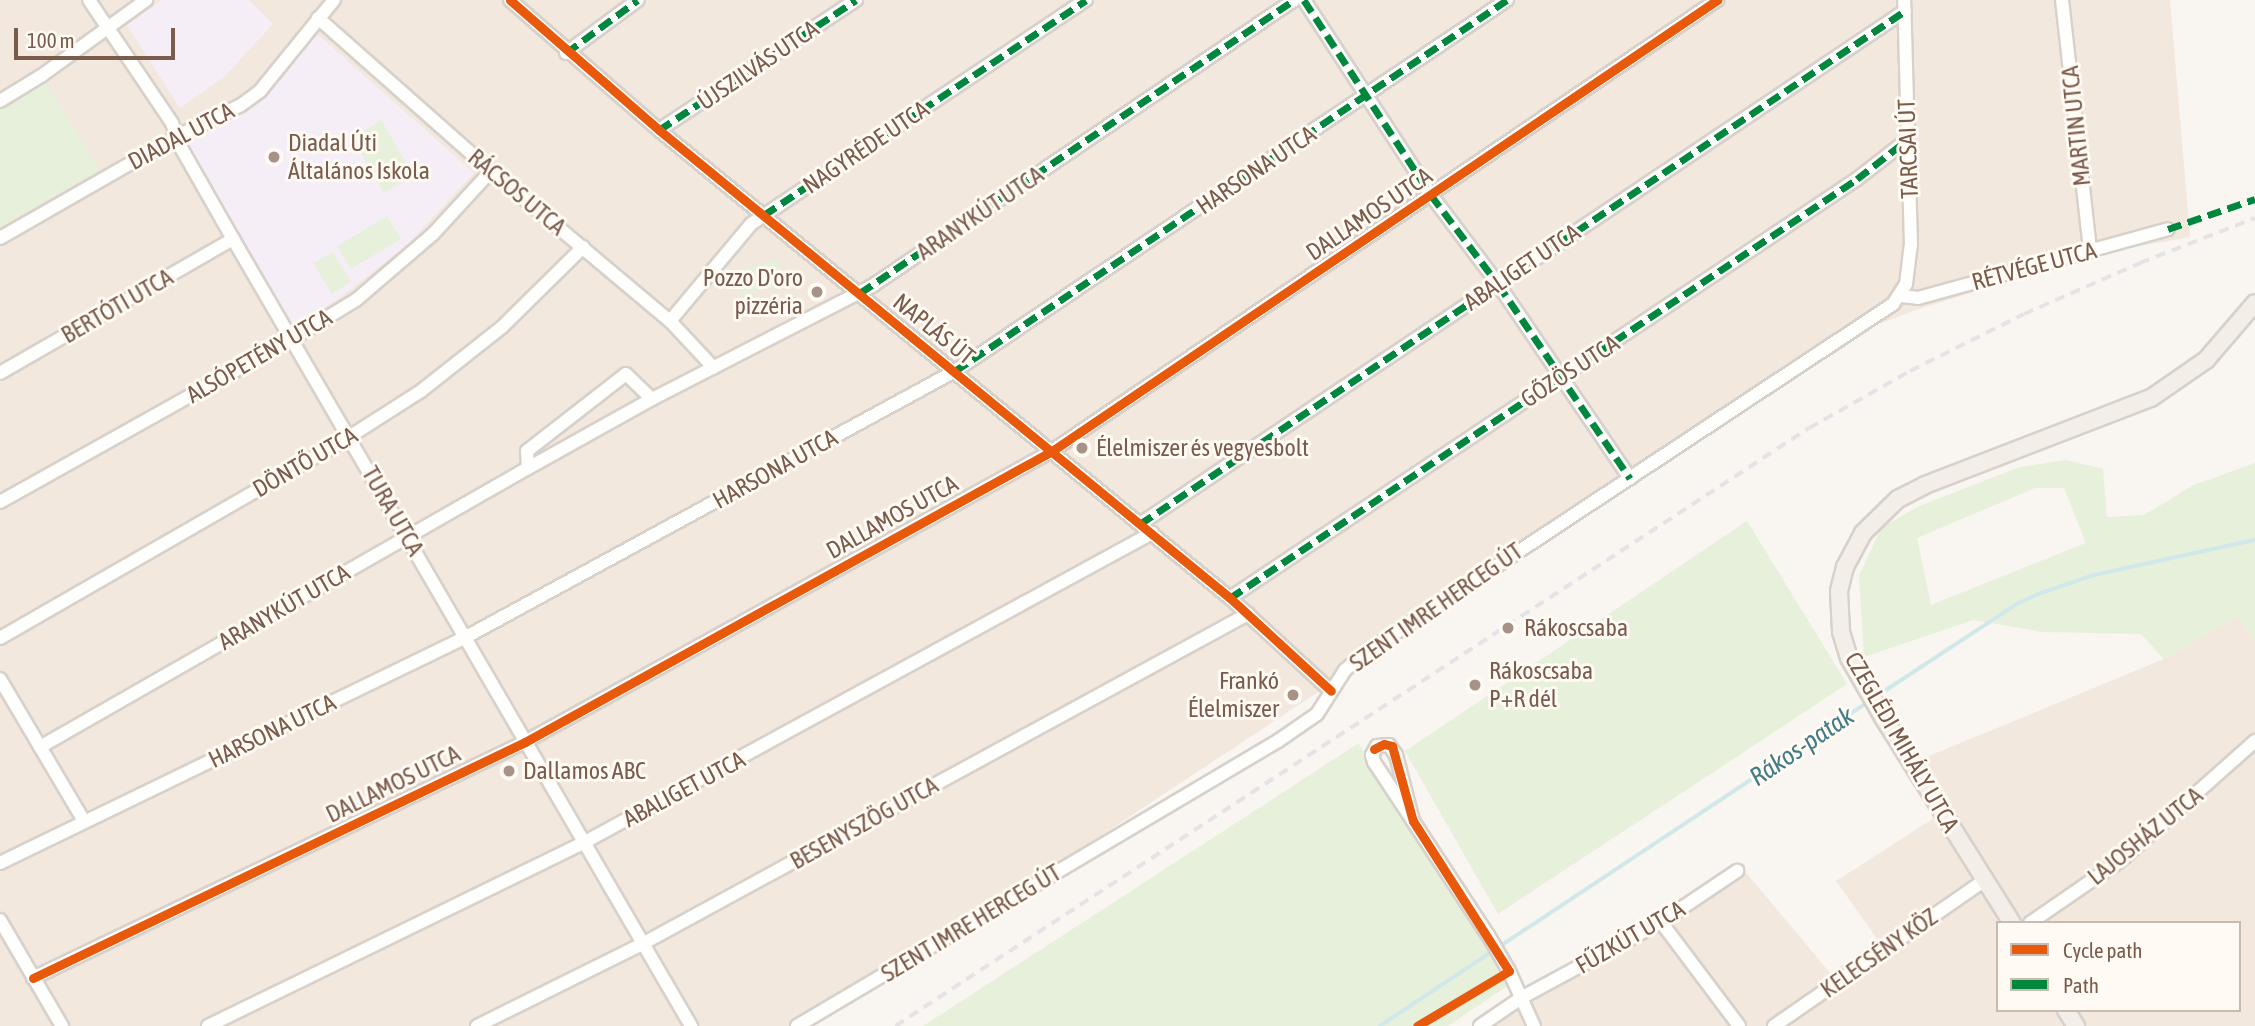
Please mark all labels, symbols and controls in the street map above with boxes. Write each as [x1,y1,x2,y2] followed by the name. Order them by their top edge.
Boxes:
[18,14,178,58] scale bar
[692,14,824,116] street label: ÚJSZILVÁS UTCA
[27,28,75,52] text: 100 m
[2055,64,2097,188] street label: MARTIN UTCA
[798,94,934,200] street label: NAGYRÉDE UTCA
[123,96,239,176] street label: DIADAL UTCA
[1892,99,1924,199] street label: TARCSAI ÚT
[1191,120,1321,220] street label: HARSONA UTCA
[288,129,430,185] place label: Diadal Úti Általános Iskola
[462,143,572,241] street label: RÁCSOS UTCA
[266,149,282,165] marker: Diadal Úti Általános Iskola
[911,160,1049,266] street label: ARANYKÚT UTCA
[1301,161,1437,267] street label: DALLAMOS UTCA
[1458,218,1586,316] street label: ABALIGET UTCA
[1969,236,2099,296] street label: RÉTVÉGE UTCA
[56,263,178,349] street label: BERTÓTI UTCA
[703,264,803,320] place label: Pozzo D'oro pizzéria
[809,284,825,300] marker: Pozzo D'oro pizzéria
[887,287,981,371] street label: NAPLÁS ÚT
[181,303,337,409] street label: ALSÓPETÉNY UTCA
[1516,329,1624,413] street label: GŐZÖS UTCA
[248,421,362,503] street label: DÖNTŐ UTCA
[708,423,842,515] street label: HARSONA UTCA
[1096,434,1309,462] place label: Élelmiszer és vegyesbolt
[1074,440,1090,456] marker: Élelmiszer és vegyesbolt
[356,461,430,561] street label: TURA UTCA
[821,469,963,565] street label: DALLAMOS UTCA
[1344,537,1528,677] street label: SZENT IMRE HERCEG ÚT
[213,558,355,656] street label: ARANYKÚT UTCA
[1524,614,1628,642] place label: Rákoscsaba
[1498,618,1518,638] marker: Rákoscsaba
[1839,647,1965,837] street label: CZEGLÉDI MIHÁLY UTCA
[1489,657,1593,713] place label: Rákoscsaba P+R dél
[1188,667,1279,723] place label: Frankó Élelmiszer
[1467,677,1483,693] marker: Rákoscsaba P+R dél
[1285,687,1301,703] marker: Frankó Élelmiszer
[204,688,340,774] street label: HARSONA UTCA
[1744,701,1860,793] water label: Rákos-patak
[321,739,465,829] street label: DALLAMOS UTCA
[618,745,750,833] street label: ABALIGET UTCA
[523,757,646,785] place label: Dallamos ABC
[501,763,517,779] marker: Dallamos ABC
[785,771,943,875] street label: BESENYSZÖG UTCA
[2082,781,2208,891] street label: LAJOSHÁZ UTCA
[876,858,1066,988] street label: SZENT IMRE HERCEG ÚT
[1570,894,1690,980] street label: FŰZKÚT UTCA
[1815,902,1943,1004] street label: KELECSÉNY KÖZ
[1996,921,2241,1012] legend
[2063,938,2142,962] text: Cycle path
[2063,973,2099,997] text: Path

